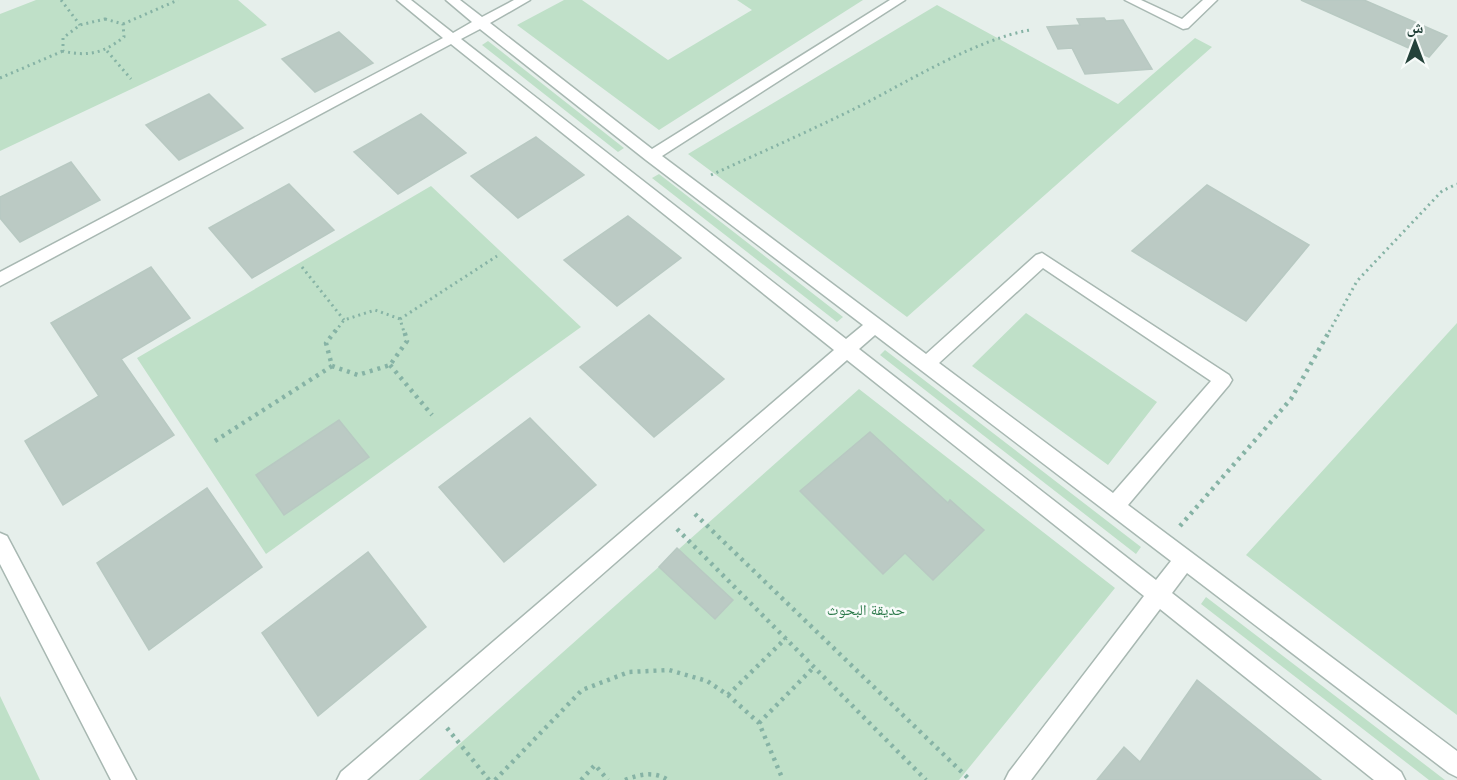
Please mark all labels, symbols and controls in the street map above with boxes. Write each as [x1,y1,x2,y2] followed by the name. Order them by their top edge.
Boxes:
[1385,12,1445,72] north arrow
[1407,19,1424,37] text: ش
[827,601,906,619] park label: حديقة البحوث

